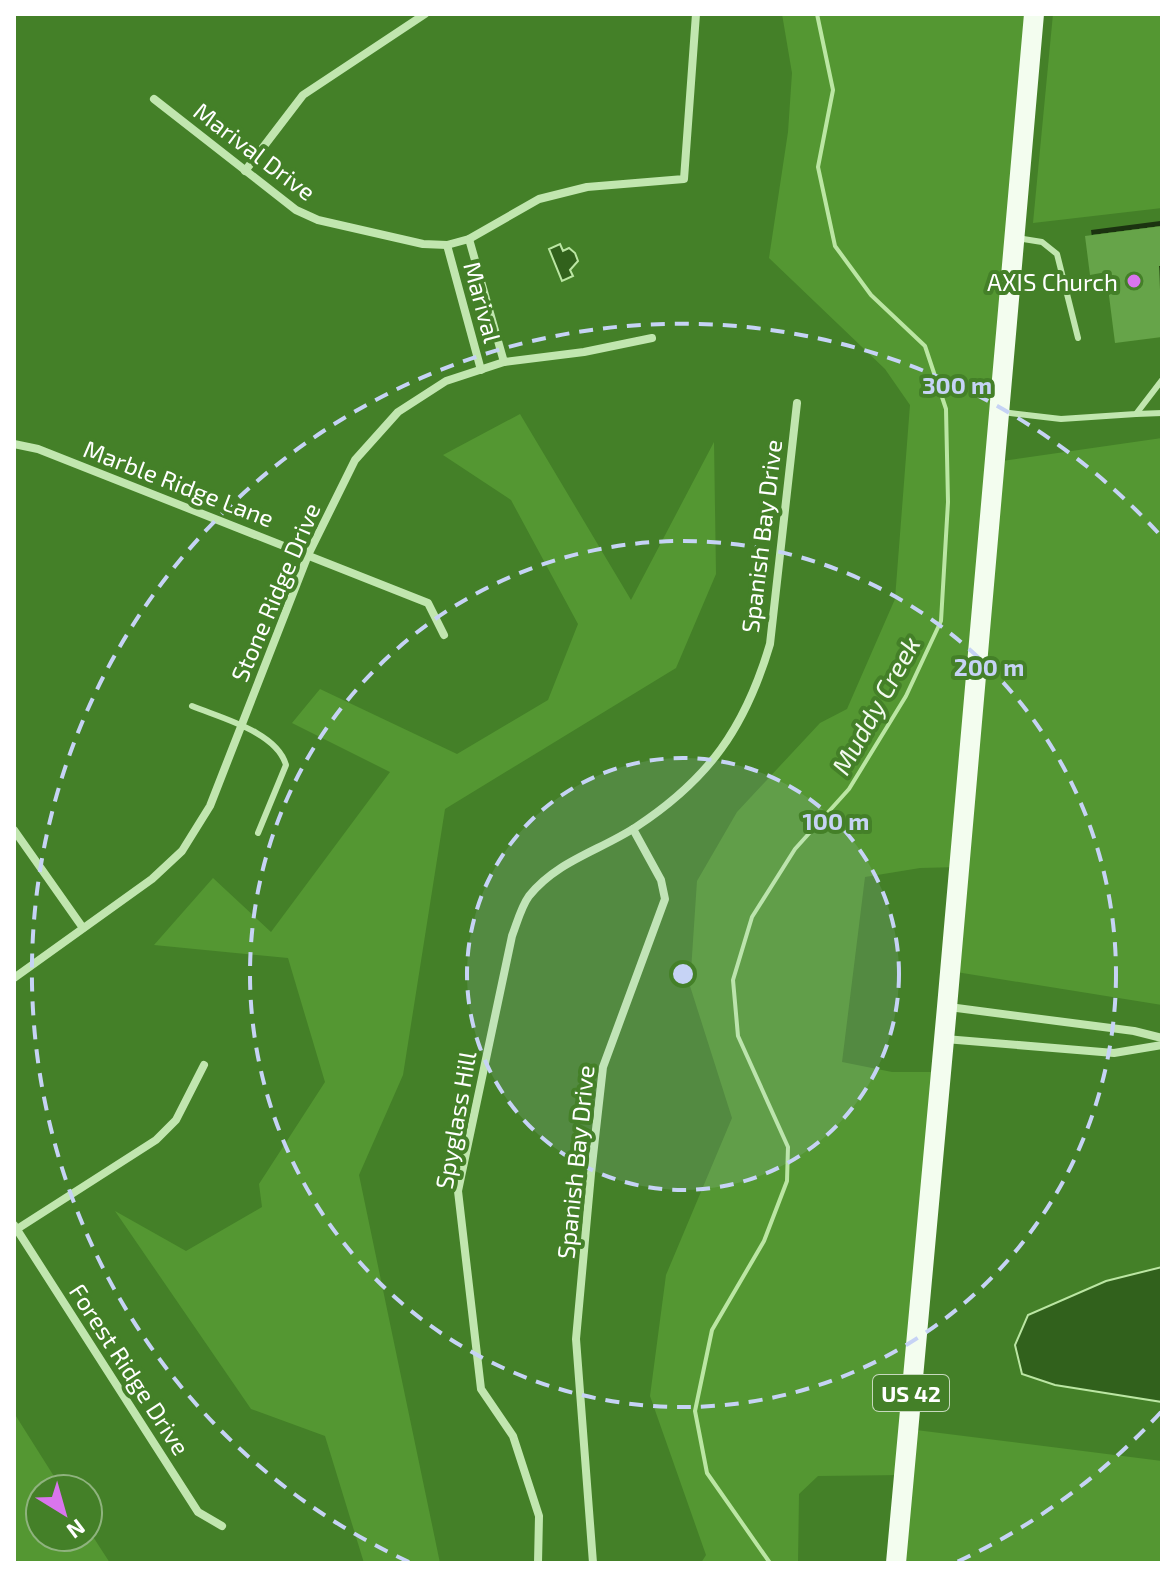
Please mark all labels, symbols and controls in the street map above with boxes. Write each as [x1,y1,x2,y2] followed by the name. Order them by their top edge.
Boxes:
[189,96,321,206] street label: Marival Drive
[458,258,508,346] street label: Marival
[987,267,1118,296] place label: AXIS Church
[1125,272,1143,290] marker: AXIS Church
[922,370,992,399] text: 300 m
[80,433,278,533] street label: Marble Ridge Lane
[735,438,787,634] street label: Spanish Bay Drive
[224,498,326,686] street label: Stone Ridge Drive
[824,630,927,780] water label: Muddy Creek
[954,652,1024,681] text: 200 m
[803,806,869,835] text: 100 m
[669,960,697,988] centre of rings
[429,1049,481,1191] street label: Spyglass Hill
[550,1064,600,1260] street label: Spanish Bay Drive
[64,1278,196,1460] street label: Forest Ridge Drive
[873,1375,949,1411] road number: US 42
[24,1473,104,1553] north arrow
[62,1515,91,1545] text: N

